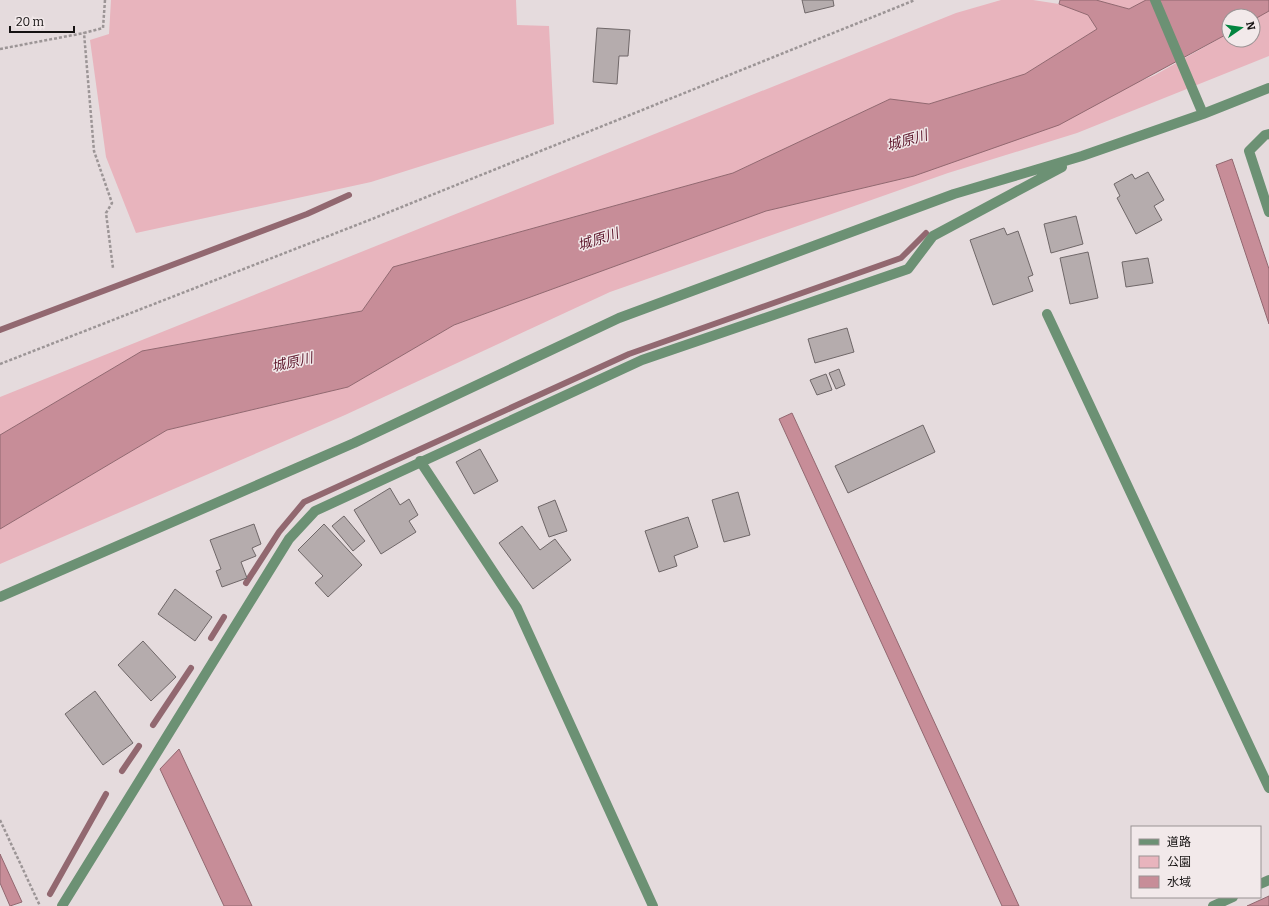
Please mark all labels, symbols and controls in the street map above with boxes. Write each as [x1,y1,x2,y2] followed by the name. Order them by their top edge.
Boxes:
[10,8,74,34] scale bar
[1221,8,1261,48] north arrow
[16,15,45,29] text: 20 m
[1243,20,1258,32] text: N
[885,126,932,154] water label: 城原川
[576,224,623,254] water label: 城原川
[270,349,316,375] water label: 城原川
[1131,826,1261,898] legend
[1167,835,1191,849] text: 道路
[1167,855,1191,869] text: 公園
[1167,875,1191,889] text: 水域

